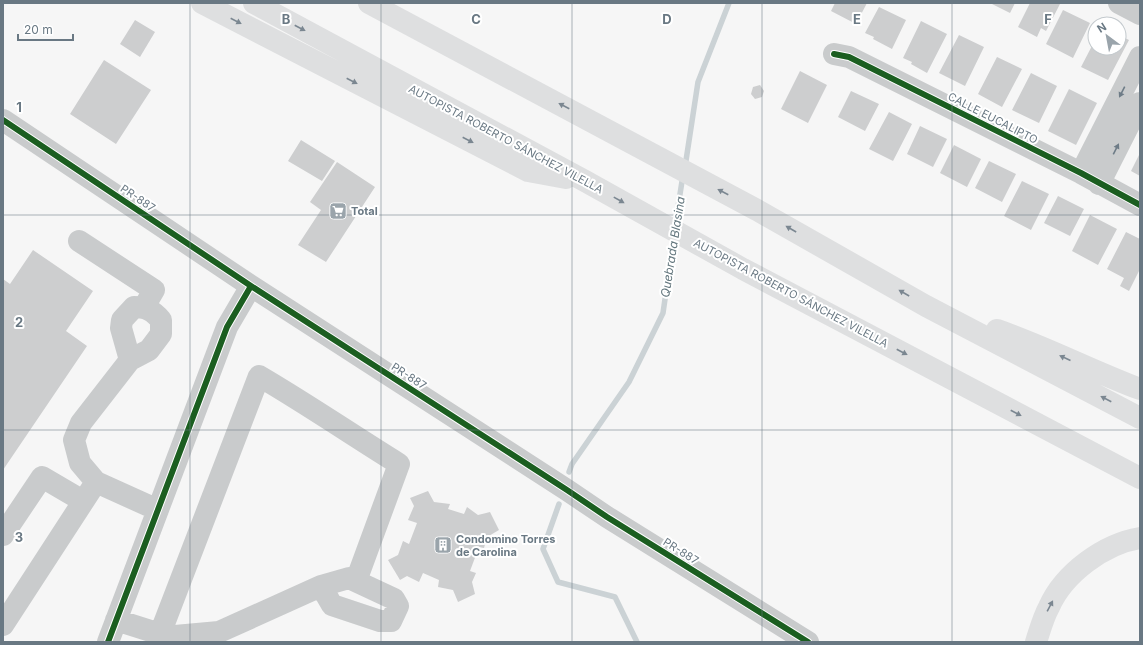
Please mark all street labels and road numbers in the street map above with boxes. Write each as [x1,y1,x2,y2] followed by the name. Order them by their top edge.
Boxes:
[406,82,606,197] street label: AUTOPISTA ROBERTO SÁNCHEZ VILELLA
[946,89,1040,147] street label: CALLE EUCALIPTO
[118,181,158,215] street label: PR-887
[691,236,891,351] street label: AUTOPISTA ROBERTO SÁNCHEZ VILELLA
[389,360,429,392] street label: PR-887
[661,535,701,567] street label: PR-887

